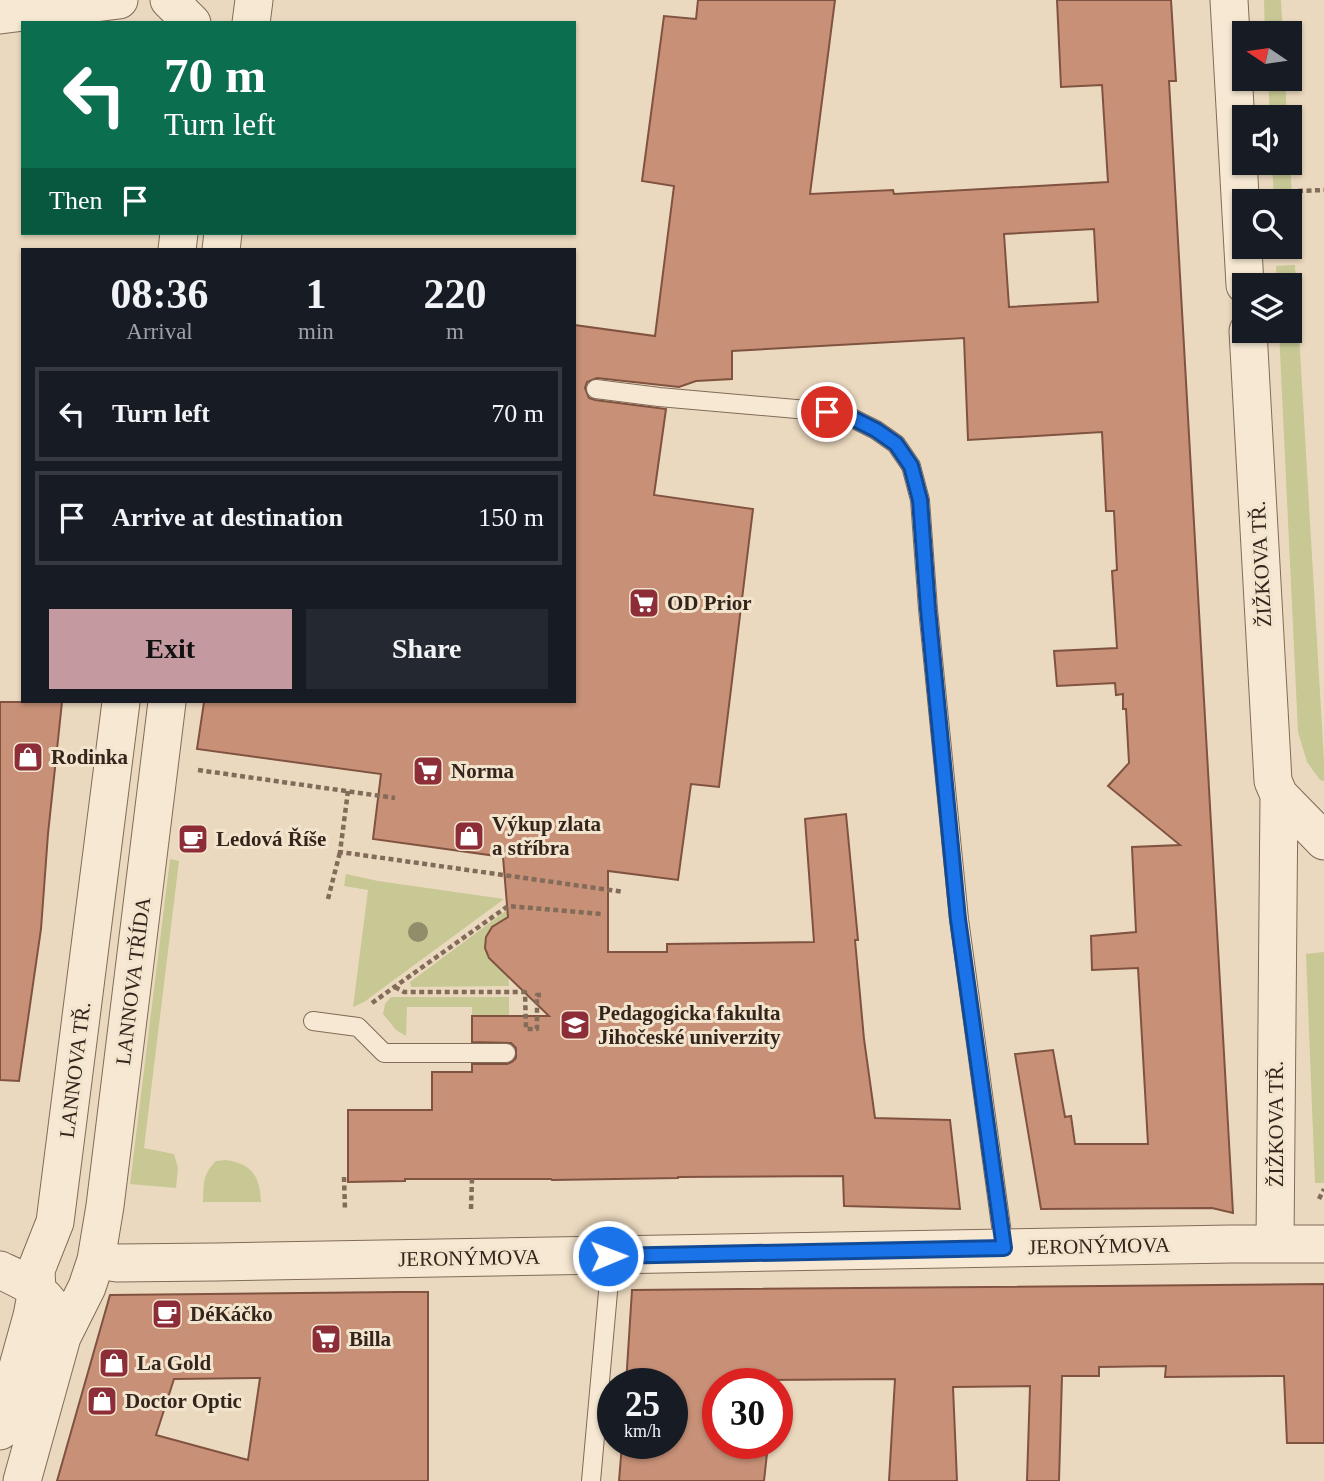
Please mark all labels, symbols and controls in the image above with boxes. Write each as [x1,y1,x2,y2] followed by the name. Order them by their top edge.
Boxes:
[1232,21,1302,91] north arrow
[1232,21,1302,343] map controls
[164,48,266,103] text: 70 m
[49,49,140,140] icon: left
[1232,105,1302,175] button: sound
[164,106,276,142] text: Turn left
[116,182,154,220] icon: arrive
[49,186,102,215] text: Then
[1232,189,1302,259] button: search
[111,271,209,317] text: 08:36
[305,271,326,317] text: 1
[423,271,486,317] text: 220
[1232,273,1302,343] button: layers
[126,319,193,344] text: Arrival
[298,319,334,344] text: min
[446,319,464,344] text: m
[797,382,857,442] pin
[808,393,846,431] icon: arrive
[53,395,91,433] icon: left
[112,399,210,428] text: Turn left
[491,399,544,428] text: 70 m
[53,499,91,537] icon: arrive
[1246,500,1276,628] street label: ŽIŽKOVA TŘ.
[112,503,343,532] text: Arrive at destination
[478,503,544,532] text: 150 m
[627,586,661,620] supermarket icon: OD Prior
[667,591,752,615] place label: OD Prior
[49,609,292,689] button: Exit
[306,609,548,689] button: Share
[11,740,45,774] shop icon: Rodinka
[51,745,129,769] place label: Rodinka
[411,754,445,788] supermarket icon: Norma
[451,759,514,783] place label: Norma
[492,812,602,860] place label: Výkup zlata a stříbra
[452,819,486,853] shop icon: Výkup zlata a stříbra
[176,822,210,856] cafe icon: Ledová Říše
[216,827,326,851] place label: Ledová Říše
[111,895,155,1066] street label: LANNOVA TŘÍDA
[55,1001,95,1139] street label: LANNOVA TŘ.
[598,1001,781,1049] place label: Pedagogicka fakulta Jihočeské univerzity
[558,1008,592,1042] school or university icon: Pedagogicka fakulta Jihočeské univerzity
[1264,1061,1288,1187] street label: ŽIŽKOVA TŘ.
[571,1219,645,1293] position arrow
[1028,1233,1171,1259] street label: JERONÝMOVA
[398,1245,541,1271] street label: JERONÝMOVA
[150,1297,184,1331] cafe icon: DéKáčko
[190,1302,273,1326] place label: DéKáčko
[309,1322,343,1356] supermarket icon: Billa
[349,1327,392,1351] place label: Billa
[97,1346,131,1380] shop icon: La Gold
[137,1351,211,1375] place label: La Gold
[702,1368,793,1459] speed limit sign: 30
[85,1384,119,1418] shop icon: Doctor Optic
[625,1385,660,1424] text: 25
[125,1389,242,1413] place label: Doctor Optic
[624,1421,661,1441] text: km/h

